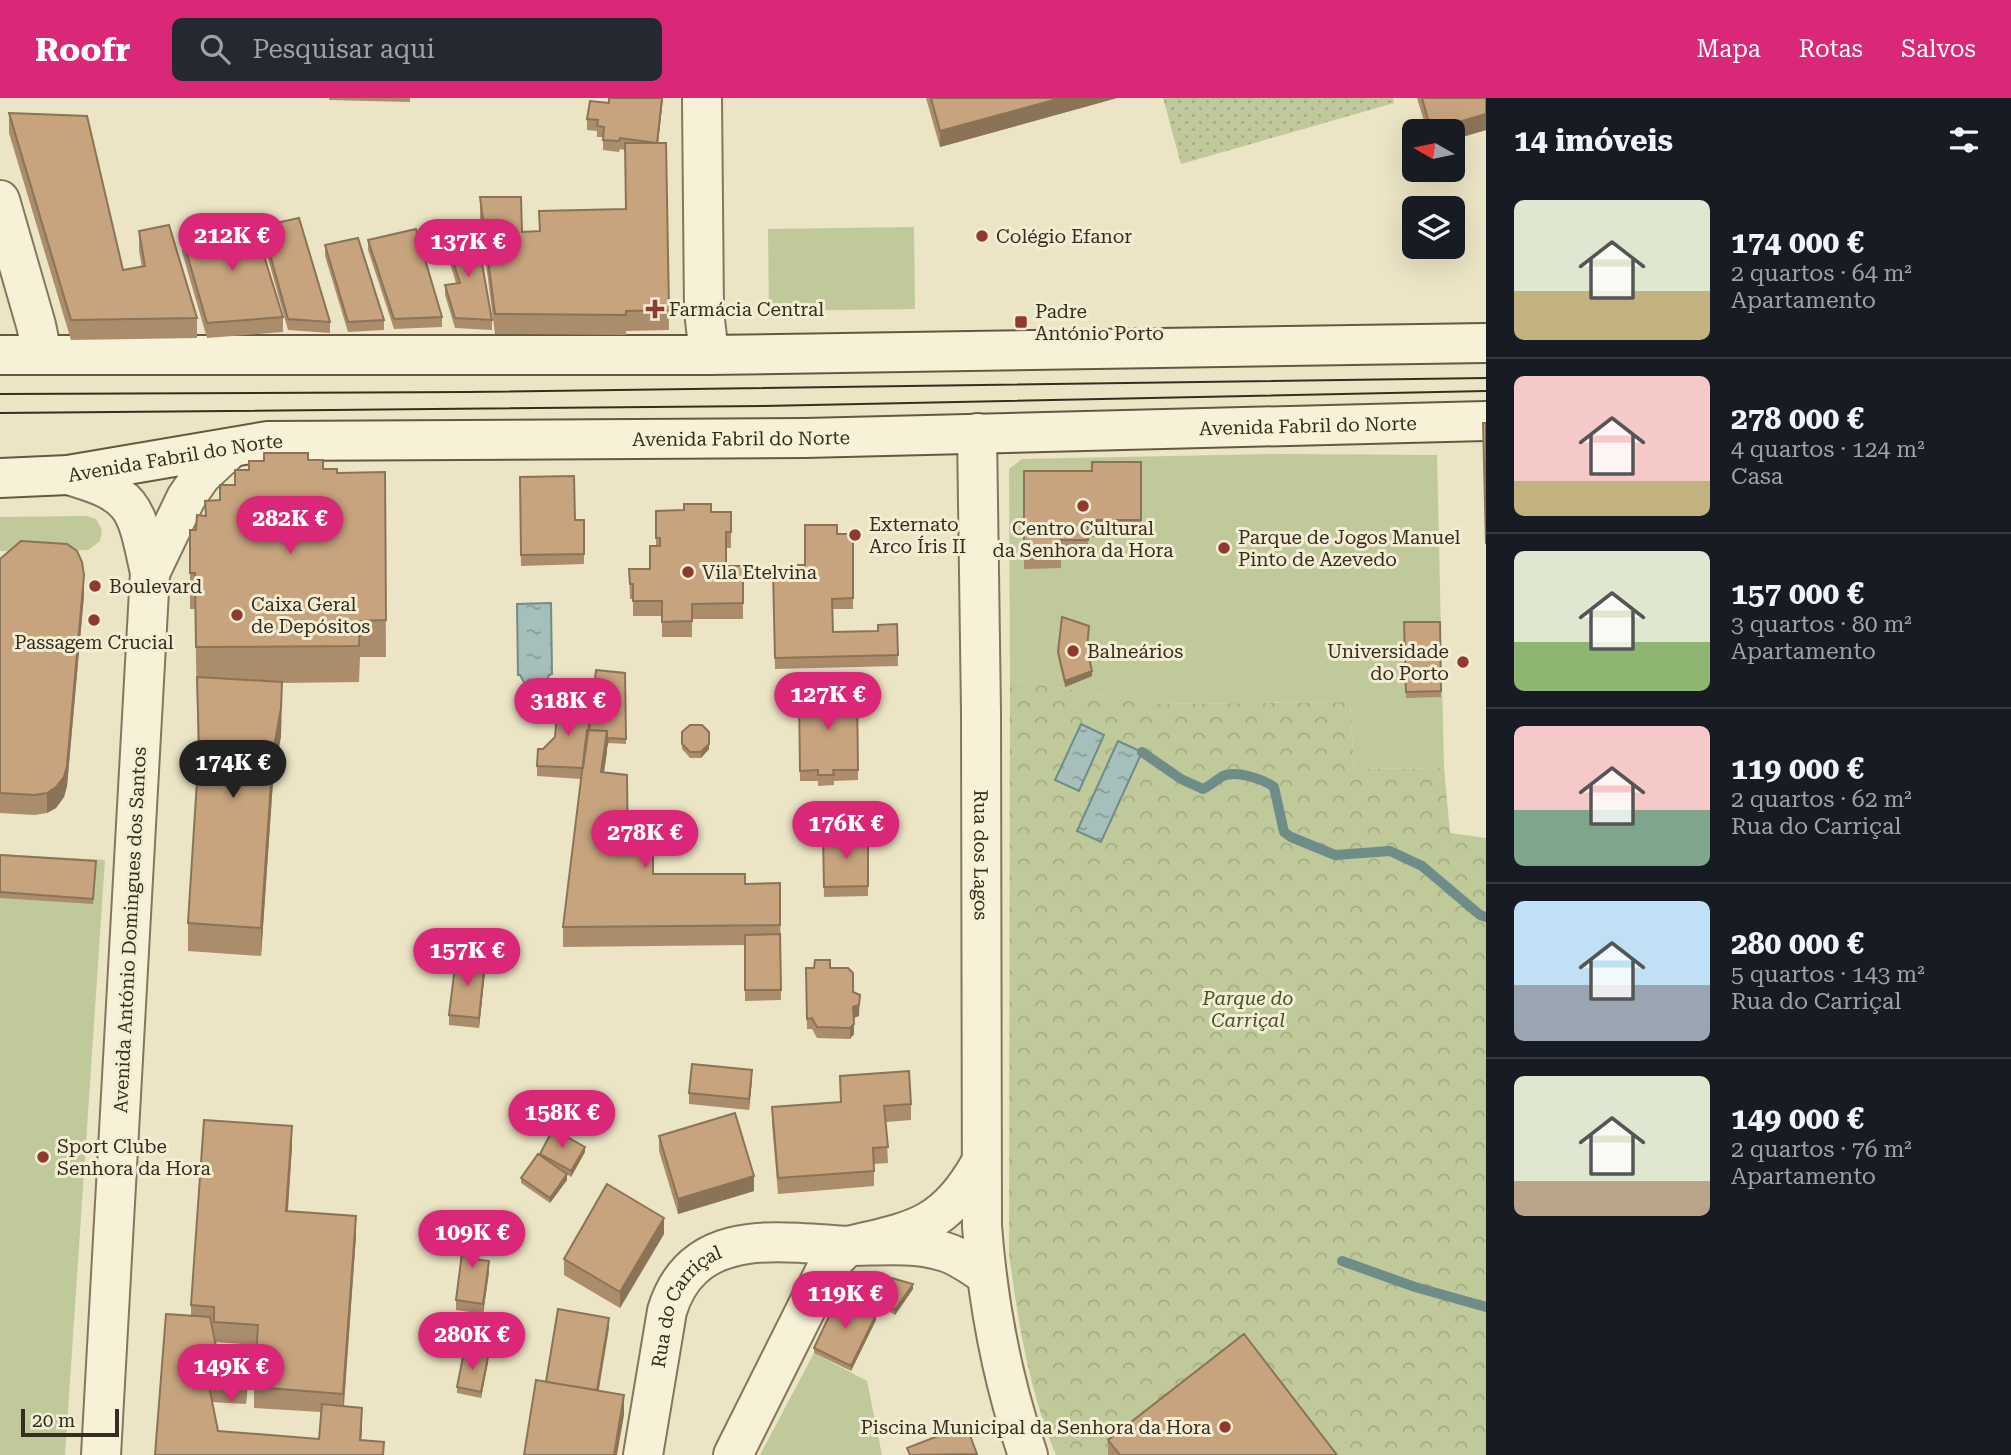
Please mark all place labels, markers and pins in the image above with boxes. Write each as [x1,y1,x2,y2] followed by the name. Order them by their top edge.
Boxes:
[175,214,289,273] pin: 212K €
[411,220,525,279] pin: 137K €
[996,225,1132,248] place label: Colégio Efanor
[974,228,990,244] marker: Colégio Efanor
[669,298,824,321] place label: Farmácia Central
[1035,300,1164,345] place label: Padre António Porto
[647,301,663,317] marker: Farmácia Central
[1013,314,1029,330] marker: Padre António Porto
[233,496,347,556] pin: 282K €
[1075,498,1091,514] marker: Centro Cultural da Senhora da Hora
[869,513,966,558] place label: Externato Arco Íris II
[993,517,1174,562] place label: Centro Cultural da Senhora da Hora
[1238,526,1460,571] place label: Parque de Jogos Manuel Pinto de Azevedo
[847,527,863,543] marker: Externato Arco Íris II
[1216,540,1232,556] marker: Parque de Jogos Manuel Pinto de Azevedo
[702,561,818,584] place label: Vila Etelvina
[680,564,696,580] marker: Vila Etelvina
[109,575,202,598] place label: Boulevard
[87,578,103,594] marker: Boulevard
[251,593,370,638] place label: Caixa Geral de Depósitos
[229,607,245,623] marker: Caixa Geral de Depósitos
[86,612,102,628] marker: Passagem Crucial
[14,631,174,654] place label: Passagem Crucial
[1087,640,1183,663] place label: Balneários
[1327,640,1449,685] place label: Universidade do Porto
[1065,643,1081,659] marker: Balneários
[1455,654,1471,670] marker: Universidade do Porto
[771,672,885,732] pin: 127K €
[511,678,625,738] pin: 318K €
[176,740,290,800] pin: 174K €
[789,802,903,861] pin: 176K €
[588,810,702,870] pin: 278K €
[410,928,524,988] pin: 157K €
[505,1090,619,1150] pin: 158K €
[57,1135,211,1180] place label: Sport Clube Senhora da Hora
[35,1149,51,1165] marker: Sport Clube Senhora da Hora
[415,1210,529,1270] pin: 109K €
[788,1272,902,1331] pin: 119K €
[415,1312,529,1372] pin: 280K €
[174,1344,288,1404] pin: 149K €
[861,1416,1212,1439] place label: Piscina Municipal da Senhora da Hora
[1217,1419,1233,1435] marker: Piscina Municipal da Senhora da Hora

